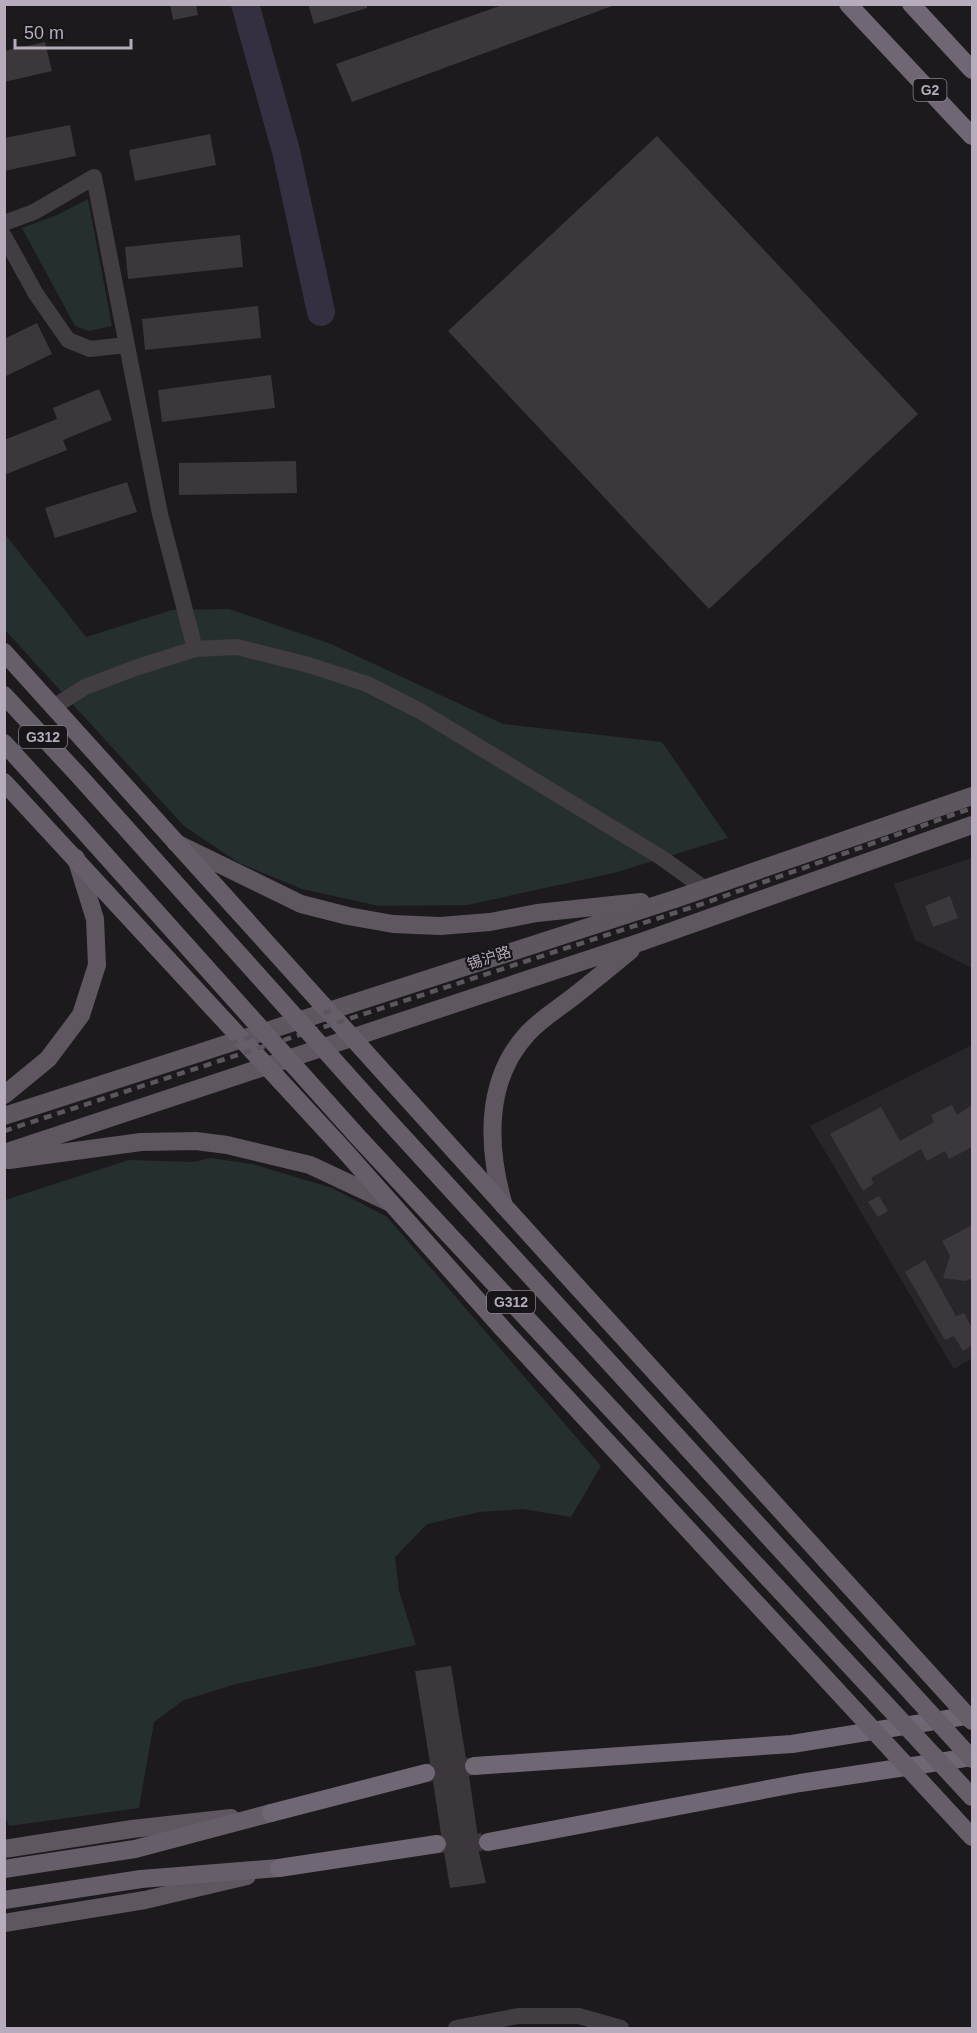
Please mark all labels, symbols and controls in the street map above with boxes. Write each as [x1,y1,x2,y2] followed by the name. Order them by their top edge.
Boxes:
[15,12,130,50] scale bar
[24,23,64,43] text: 50 m
[914,79,946,101] road number: G2
[19,726,67,748] road number: G312
[465,942,513,973] street label: 锡沪路
[487,1291,535,1313] road number: G312

